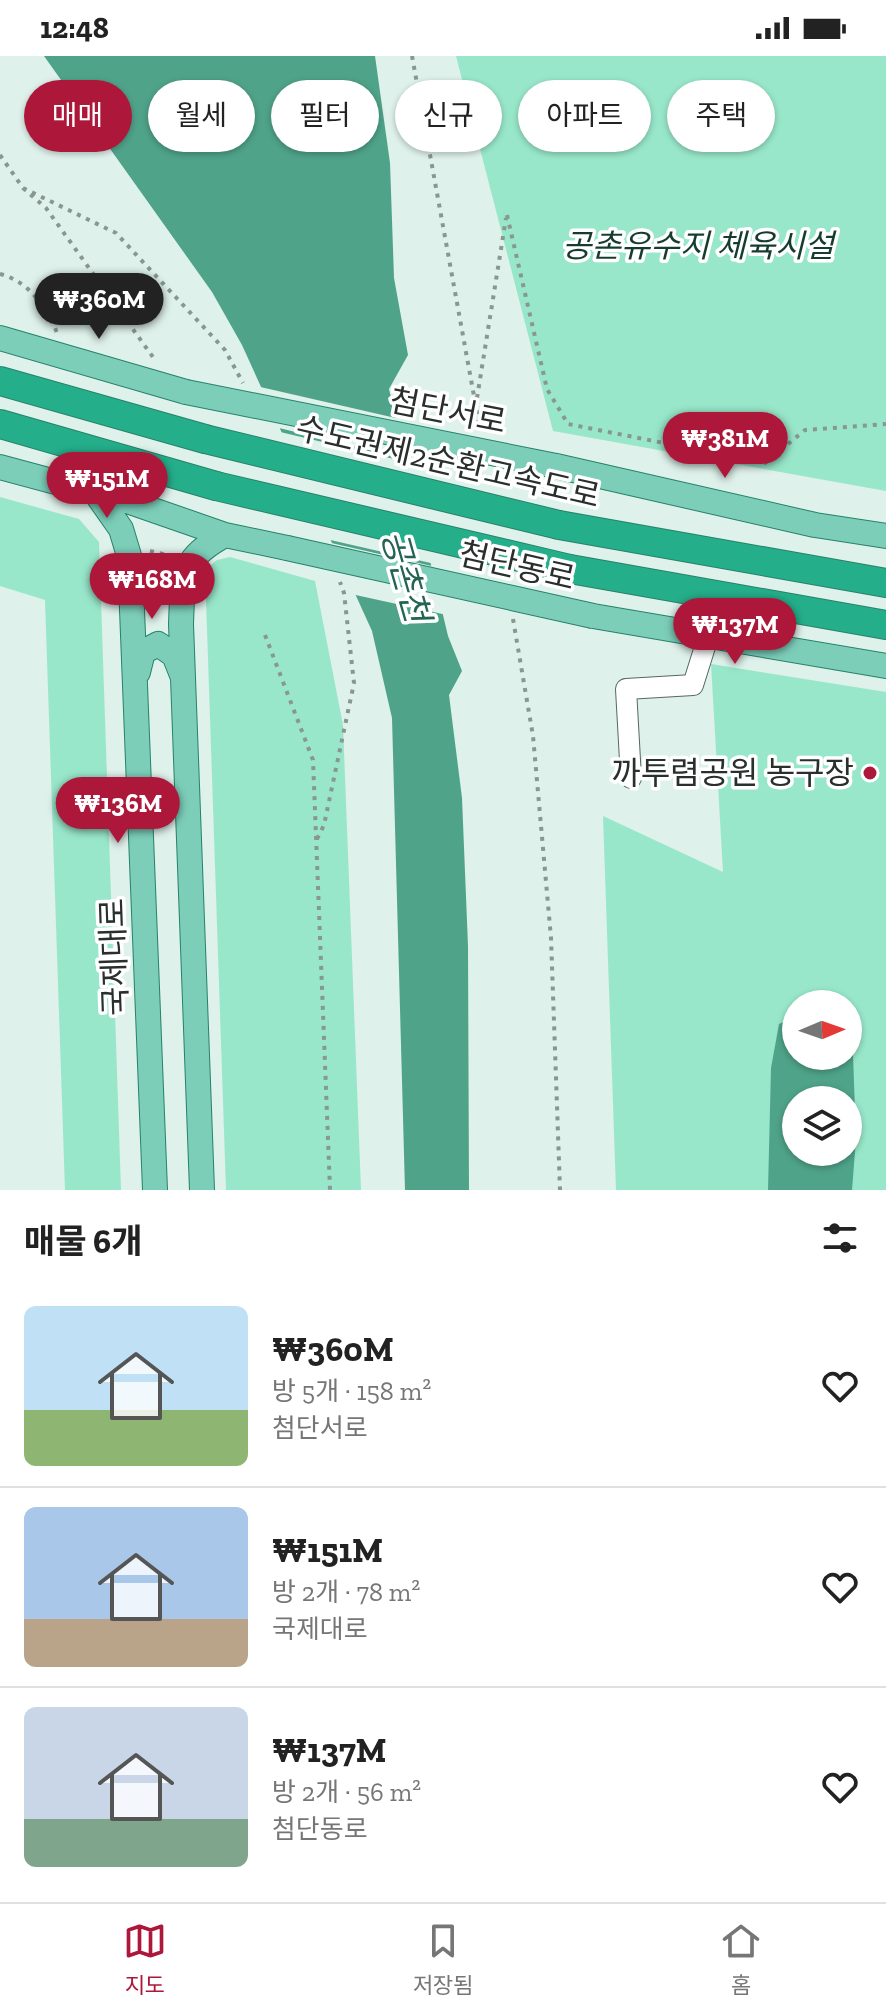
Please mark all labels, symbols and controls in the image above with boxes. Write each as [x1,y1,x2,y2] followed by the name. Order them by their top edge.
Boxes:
[40,10,109,46] text: 12:48
[24,80,132,152] chip: 매매
[148,80,255,152] chip: 월세
[271,80,379,152] chip: 필터
[395,80,502,152] chip: 신규
[518,80,651,152] chip: 아파트
[667,80,775,152] chip: 주택
[562,227,838,265] park label: 공촌유수지 체육시설
[43,273,155,341] pin: ₩360M
[53,283,145,315] text: ₩360M
[387,381,509,441] street label: 첨단서로
[292,409,604,515] street label: 수도권제2순환고속도로
[669,412,781,480] pin: ₩381M
[681,422,769,454] text: ₩381M
[51,452,163,520] pin: ₩151M
[65,462,149,494] text: ₩151M
[373,525,439,630] water label: 공촌천
[455,534,579,598] street label: 첨단동로
[96,553,208,621] pin: ₩168M
[108,563,196,595] text: ₩168M
[679,598,791,666] pin: ₩137M
[691,608,779,640] text: ₩137M
[611,754,854,792] place label: 까투렴공원 농구장
[861,764,879,782] marker: 까투렴공원 농구장
[62,777,174,845] pin: ₩136M
[74,787,162,819] text: ₩136M
[93,897,135,1017] street label: 국제대로
[782,990,862,1070] north arrow
[782,990,862,1166] map controls
[782,1086,862,1166] button: layers
[818,1216,862,1260] icon: filters
[24,1221,142,1262] text: 매물 6개
[272,1329,394,1370] text: ₩360M
[88,1338,184,1434] icon: home
[818,1364,862,1408] icon: heart
[272,1375,431,1407] text: 방 5개 · 158 m²
[272,1412,368,1444] text: 첨단서로
[272,1530,383,1571] text: ₩151M
[88,1539,184,1635] icon: home
[818,1565,862,1609] icon: heart
[272,1576,420,1608] text: 방 2개 · 78 m²
[272,1613,368,1645] text: 국제대로
[272,1730,386,1771] text: ₩137M
[88,1739,184,1835] icon: home
[818,1765,862,1809] icon: heart
[272,1776,421,1808] text: 방 2개 · 56 m²
[272,1813,368,1845] text: 첨단동로
[123,1919,167,1999] tab: 지도
[413,1919,473,1999] tab: 저장됨
[719,1919,763,1999] tab: 홈

